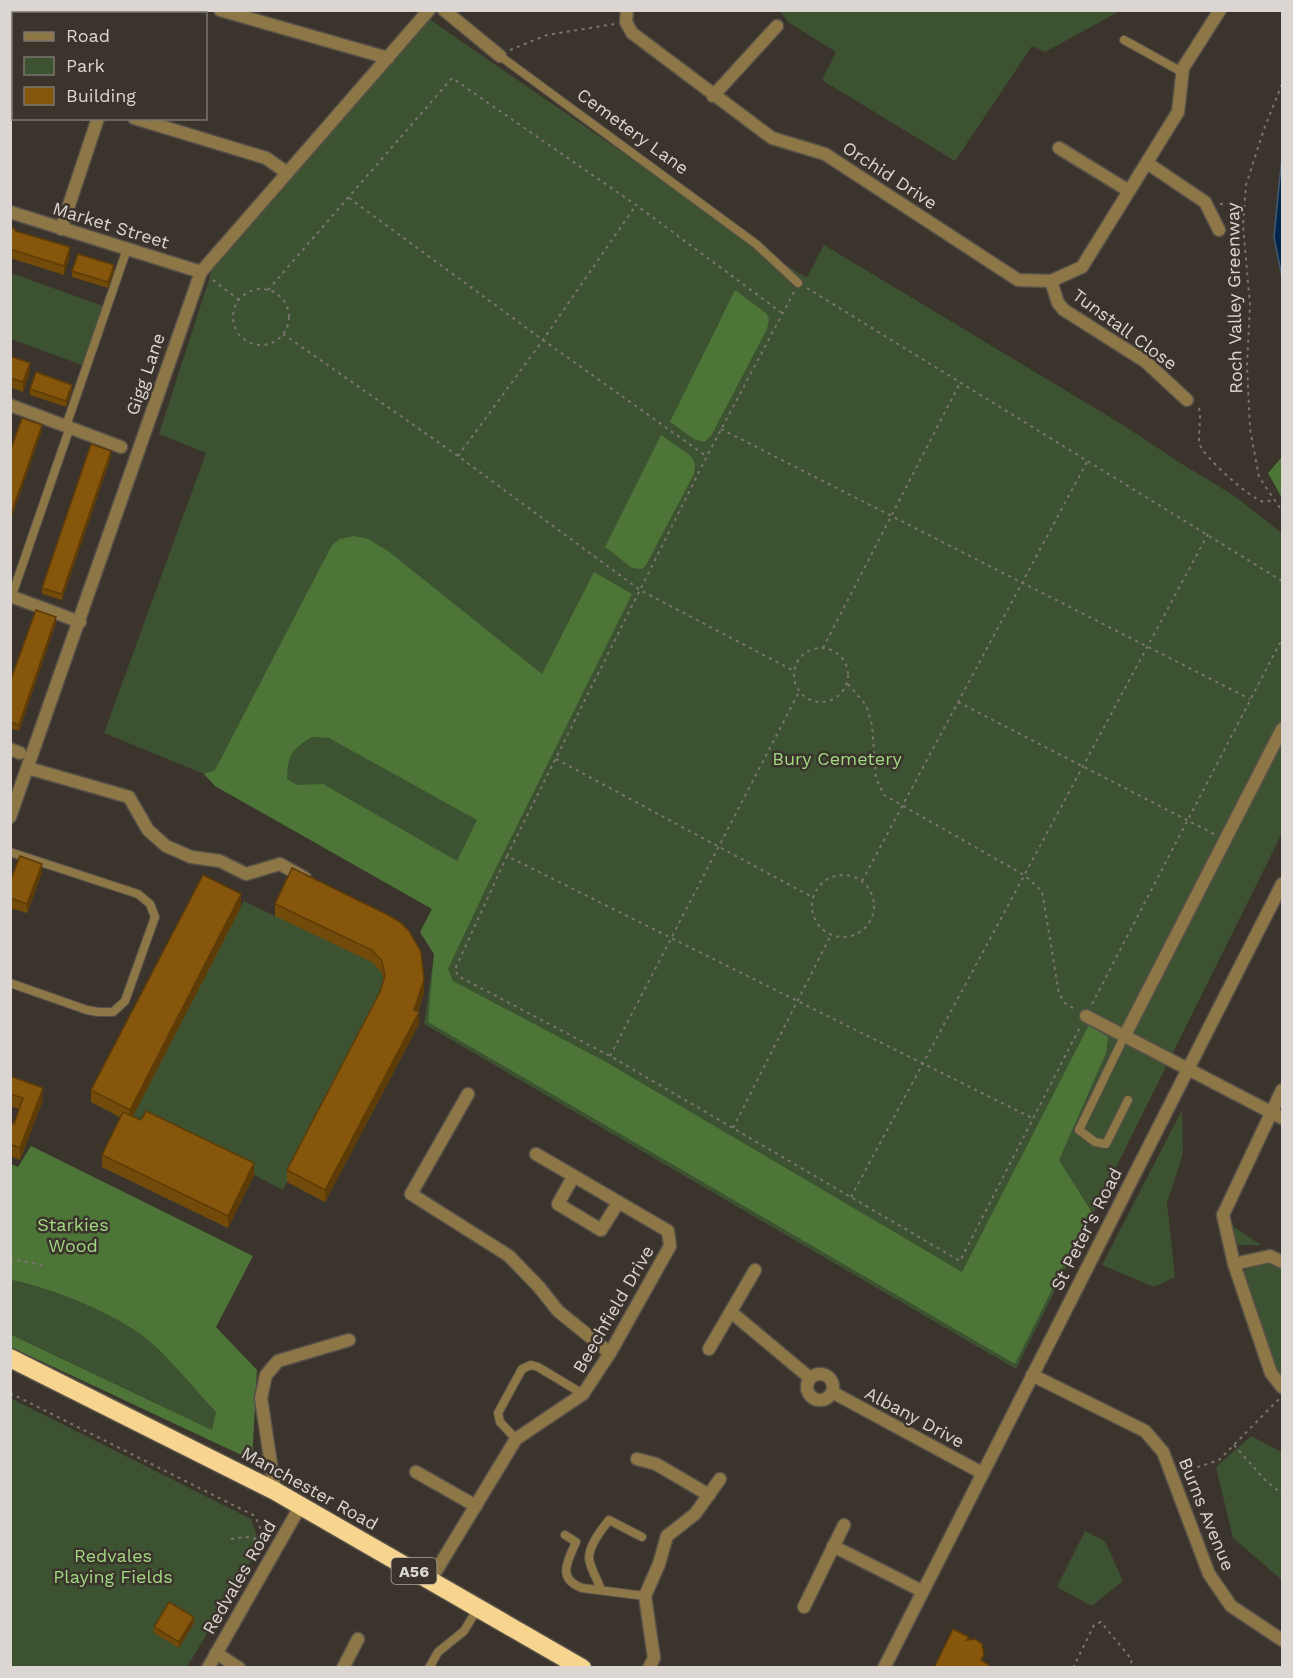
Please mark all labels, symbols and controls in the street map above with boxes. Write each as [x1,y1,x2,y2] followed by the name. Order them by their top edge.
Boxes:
[12,12,207,120] legend
[66,25,110,46] text: Road
[66,55,105,76] text: Park
[573,83,693,179] street label: Cemetery Lane
[66,85,136,106] text: Building
[839,137,941,213] street label: Orchid Drive
[50,197,172,253] street label: Market Street
[1222,201,1246,394] street label: Roch Valley Greenway
[1069,284,1181,374] street label: Tunstall Close
[121,330,169,418] street label: Gigg Lane
[772,748,903,769] park label: Bury Cemetery
[1046,1164,1126,1294] street label: St Peter's Road
[37,1214,109,1256] park label: Starkies Wood
[568,1242,658,1376] street label: Beechfield Drive
[862,1382,968,1452] street label: Albany Drive
[238,1442,382,1534] street label: Manchester Road
[1175,1454,1239,1574] street label: Burns Avenue
[198,1516,280,1638] street label: Redvales Road
[53,1545,173,1587] park label: Redvales Playing Fields
[392,1558,436,1584] road number: A56

